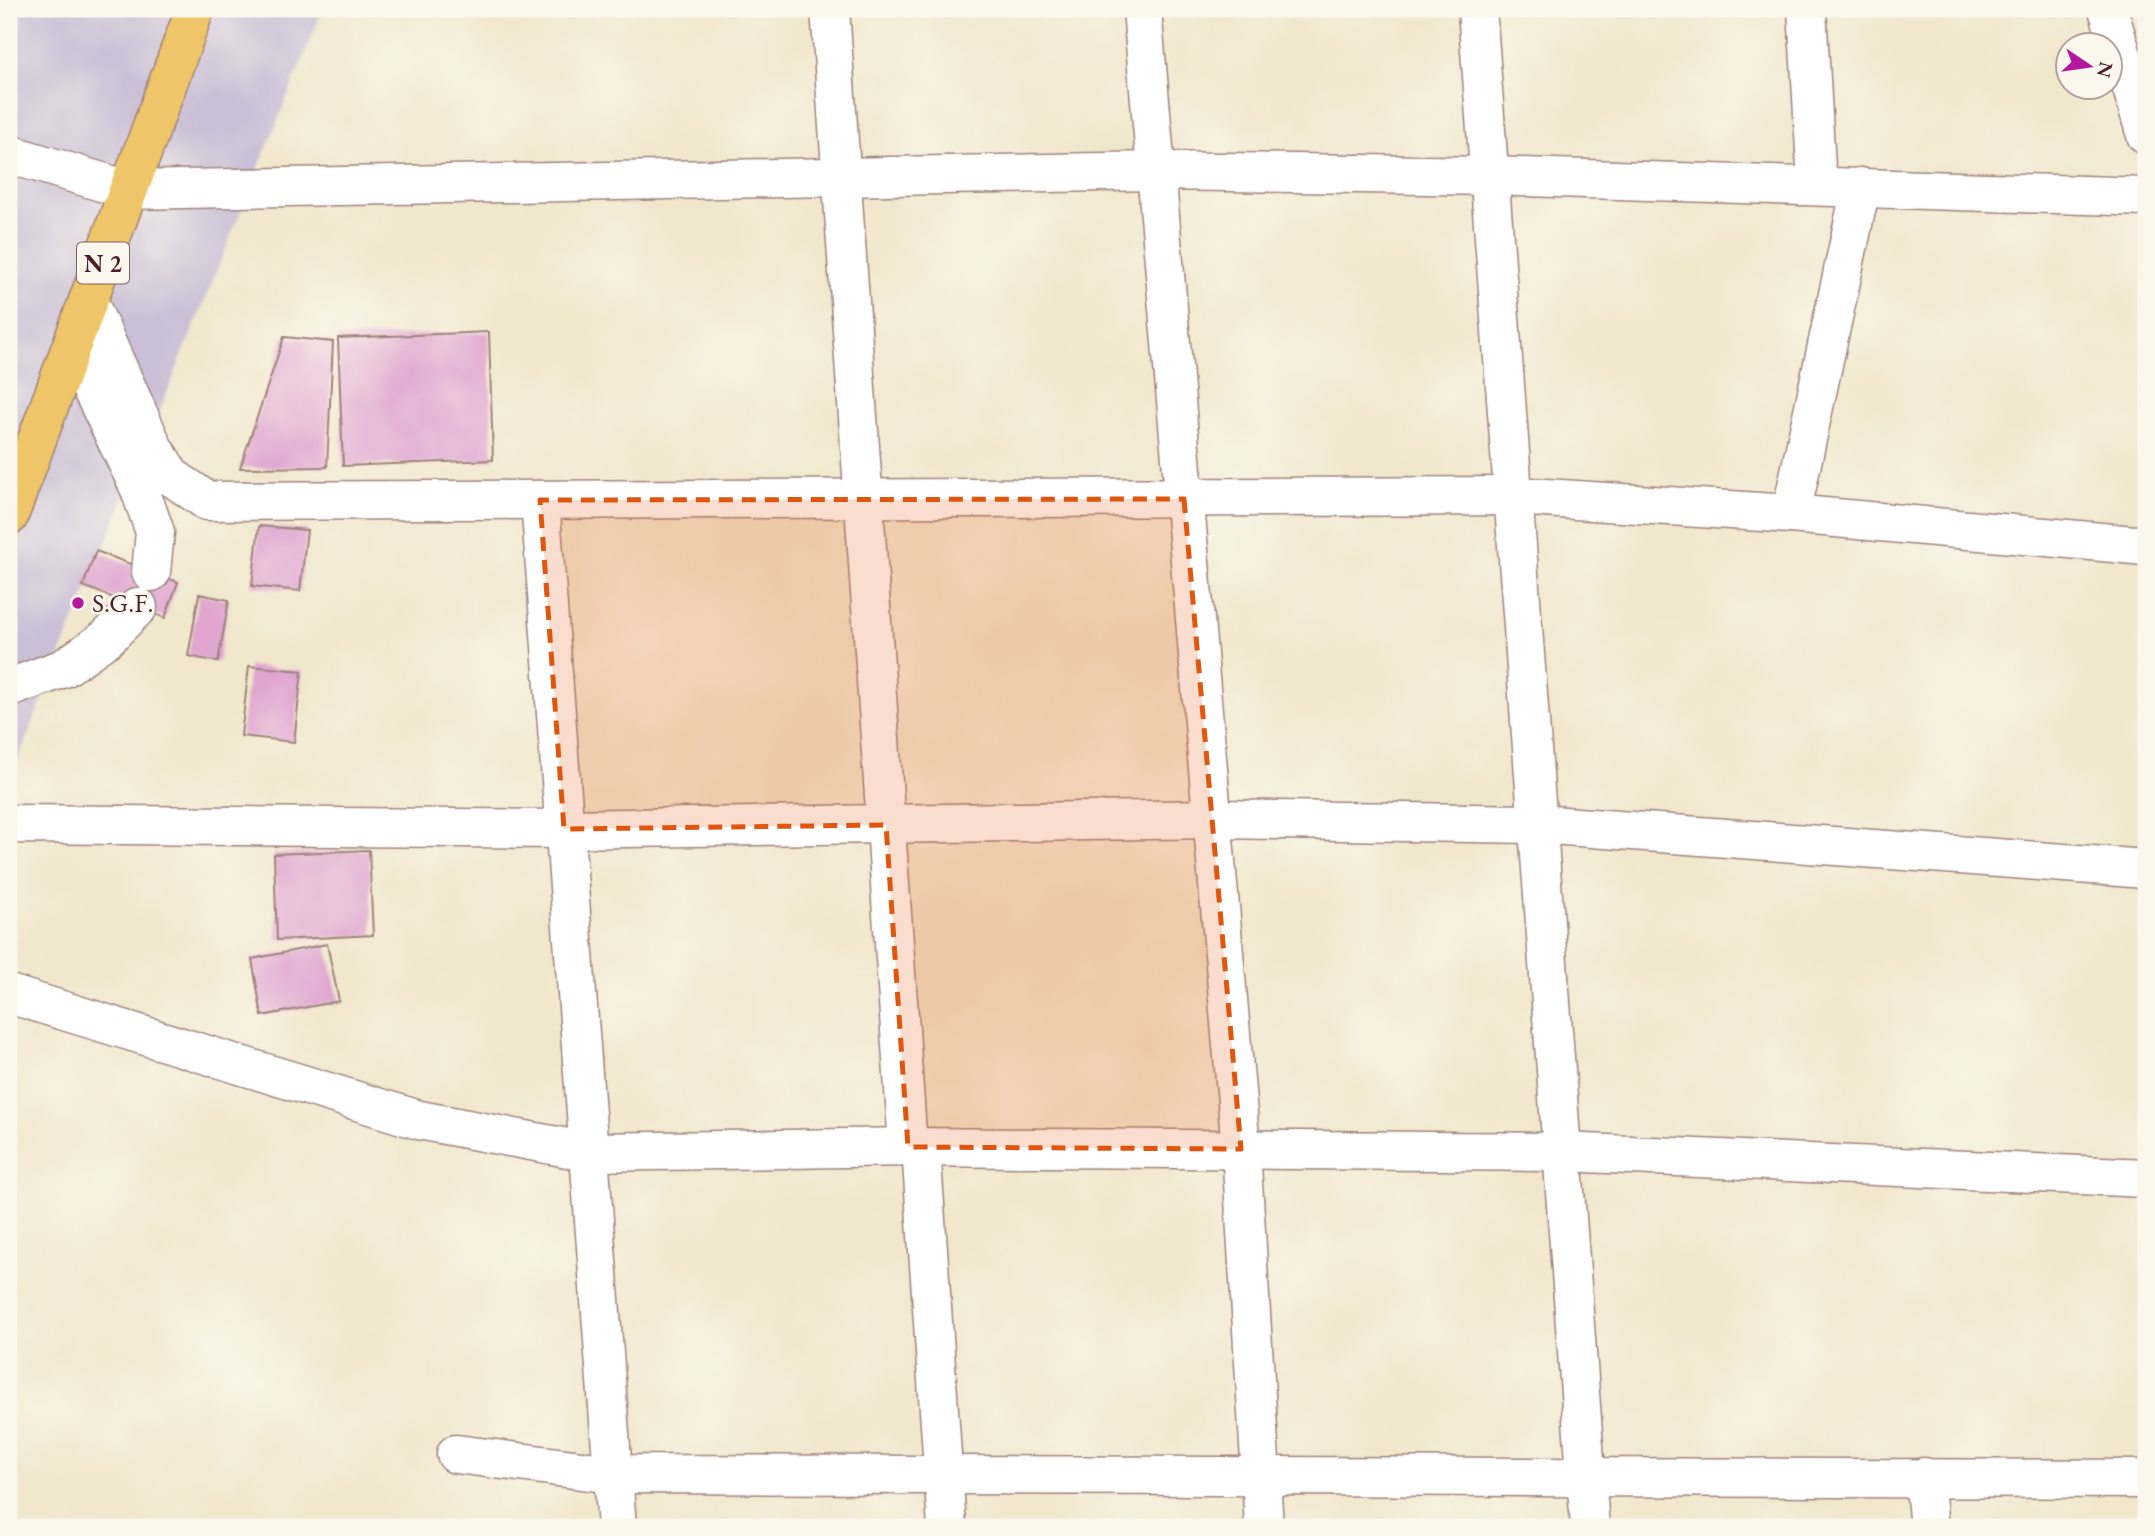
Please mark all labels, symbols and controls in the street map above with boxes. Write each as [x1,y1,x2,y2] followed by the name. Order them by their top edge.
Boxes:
[2054,32,2124,102] north arrow
[2091,59,2119,81] text: N
[77,242,129,284] road number: N 2
[92,586,154,620] place label: S.G.F.
[70,595,86,611] marker: S.G.F.

